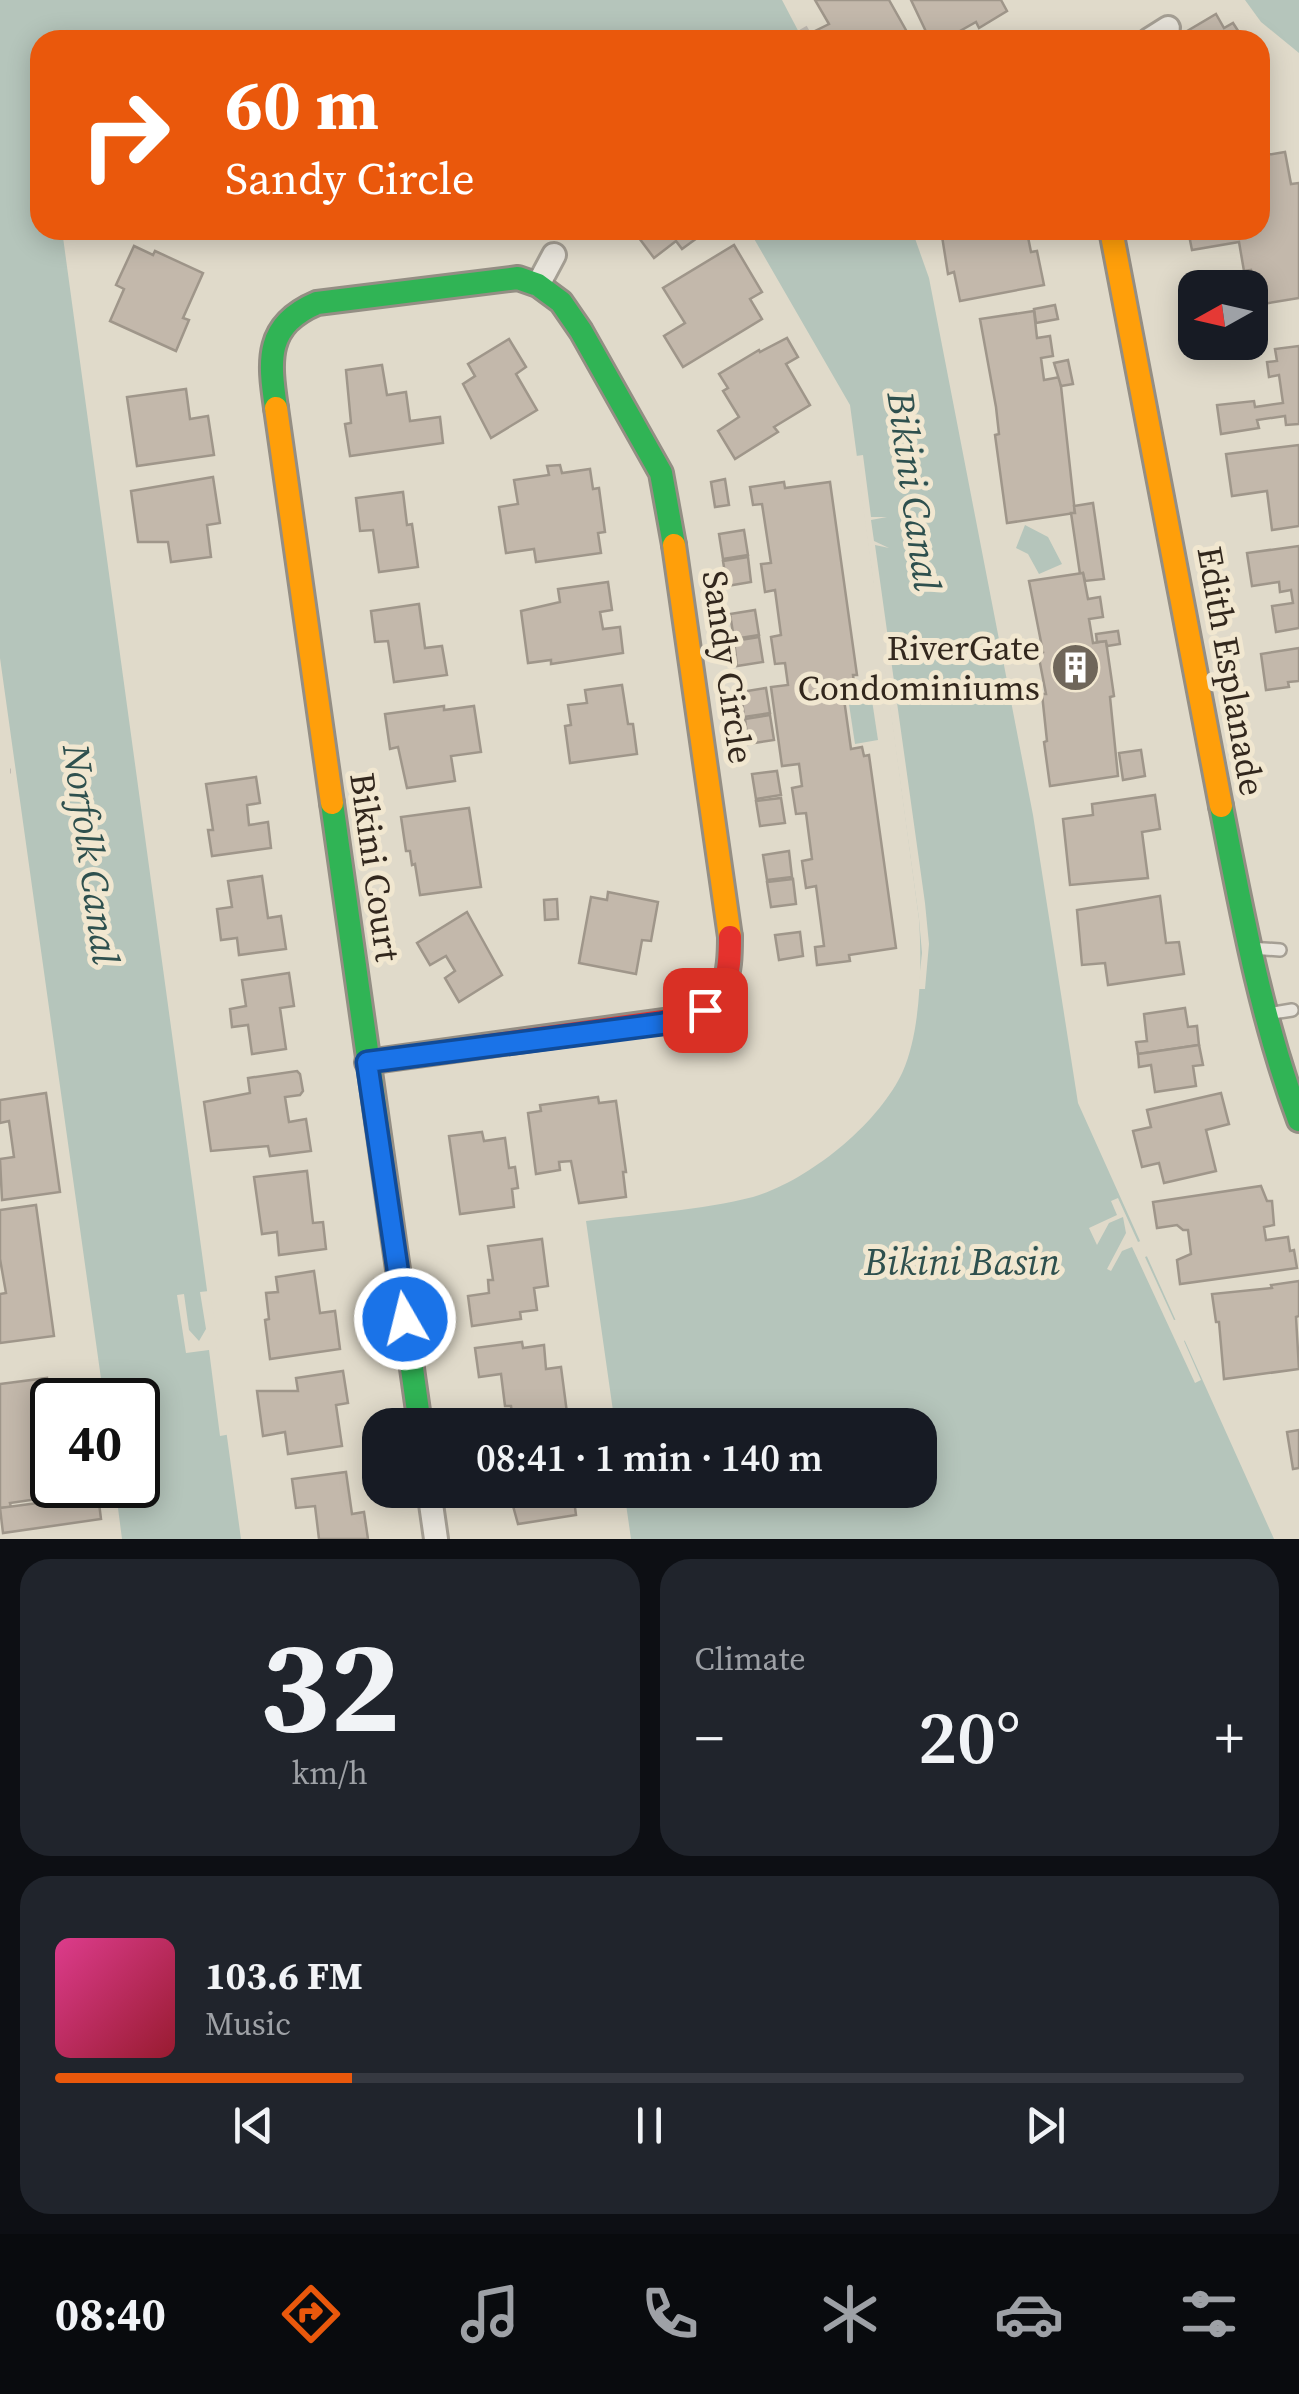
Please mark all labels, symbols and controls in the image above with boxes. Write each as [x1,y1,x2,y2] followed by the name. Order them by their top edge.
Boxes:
[225,56,379,152] text: 60 m
[60,70,190,200] icon: right
[225,147,475,209] text: Sandy Circle
[1178,270,1268,360] north arrow
[1178,270,1268,360] map controls
[874,387,954,594] water label: Bikini Canal
[1185,543,1277,799] street label: Edith Esplanade
[691,567,765,767] street label: Sandy Circle
[798,624,1040,712] place label: RiverGate Condominiums
[1049,642,1101,694] building icon: RiverGate Condominiums
[50,740,132,968] water label: Norfolk Canal
[338,770,412,965] street label: Bikini Court
[663,968,748,1053] pin
[678,983,733,1038] icon: arrive
[863,1236,1060,1288] water label: Bikini Basin
[353,1267,457,1371] position arrow
[30,1378,160,1508] speed limit sign: 40
[476,1432,823,1484] text: 08:41 · 1 min · 140 m
[259,1596,400,1775] text: 32
[695,1637,806,1681] text: Climate
[918,1685,1021,1788] text: 20°
[695,1700,724,1775] text: −
[1215,1700,1244,1775] text: +
[292,1751,368,1795] text: km/h
[205,1950,363,2002] text: 103.6 FM
[205,2002,291,2046] text: Music
[226,2098,281,2153] icon: previous
[622,2098,677,2153] icon: pause
[1018,2098,1073,2153] icon: next
[276,2279,346,2349] icon: directions
[455,2279,525,2349] icon: music
[635,2279,705,2349] icon: phone
[815,2279,885,2349] icon: climate
[994,2279,1064,2349] icon: car
[1174,2279,1244,2349] icon: filters
[55,2283,166,2345] text: 08:40

